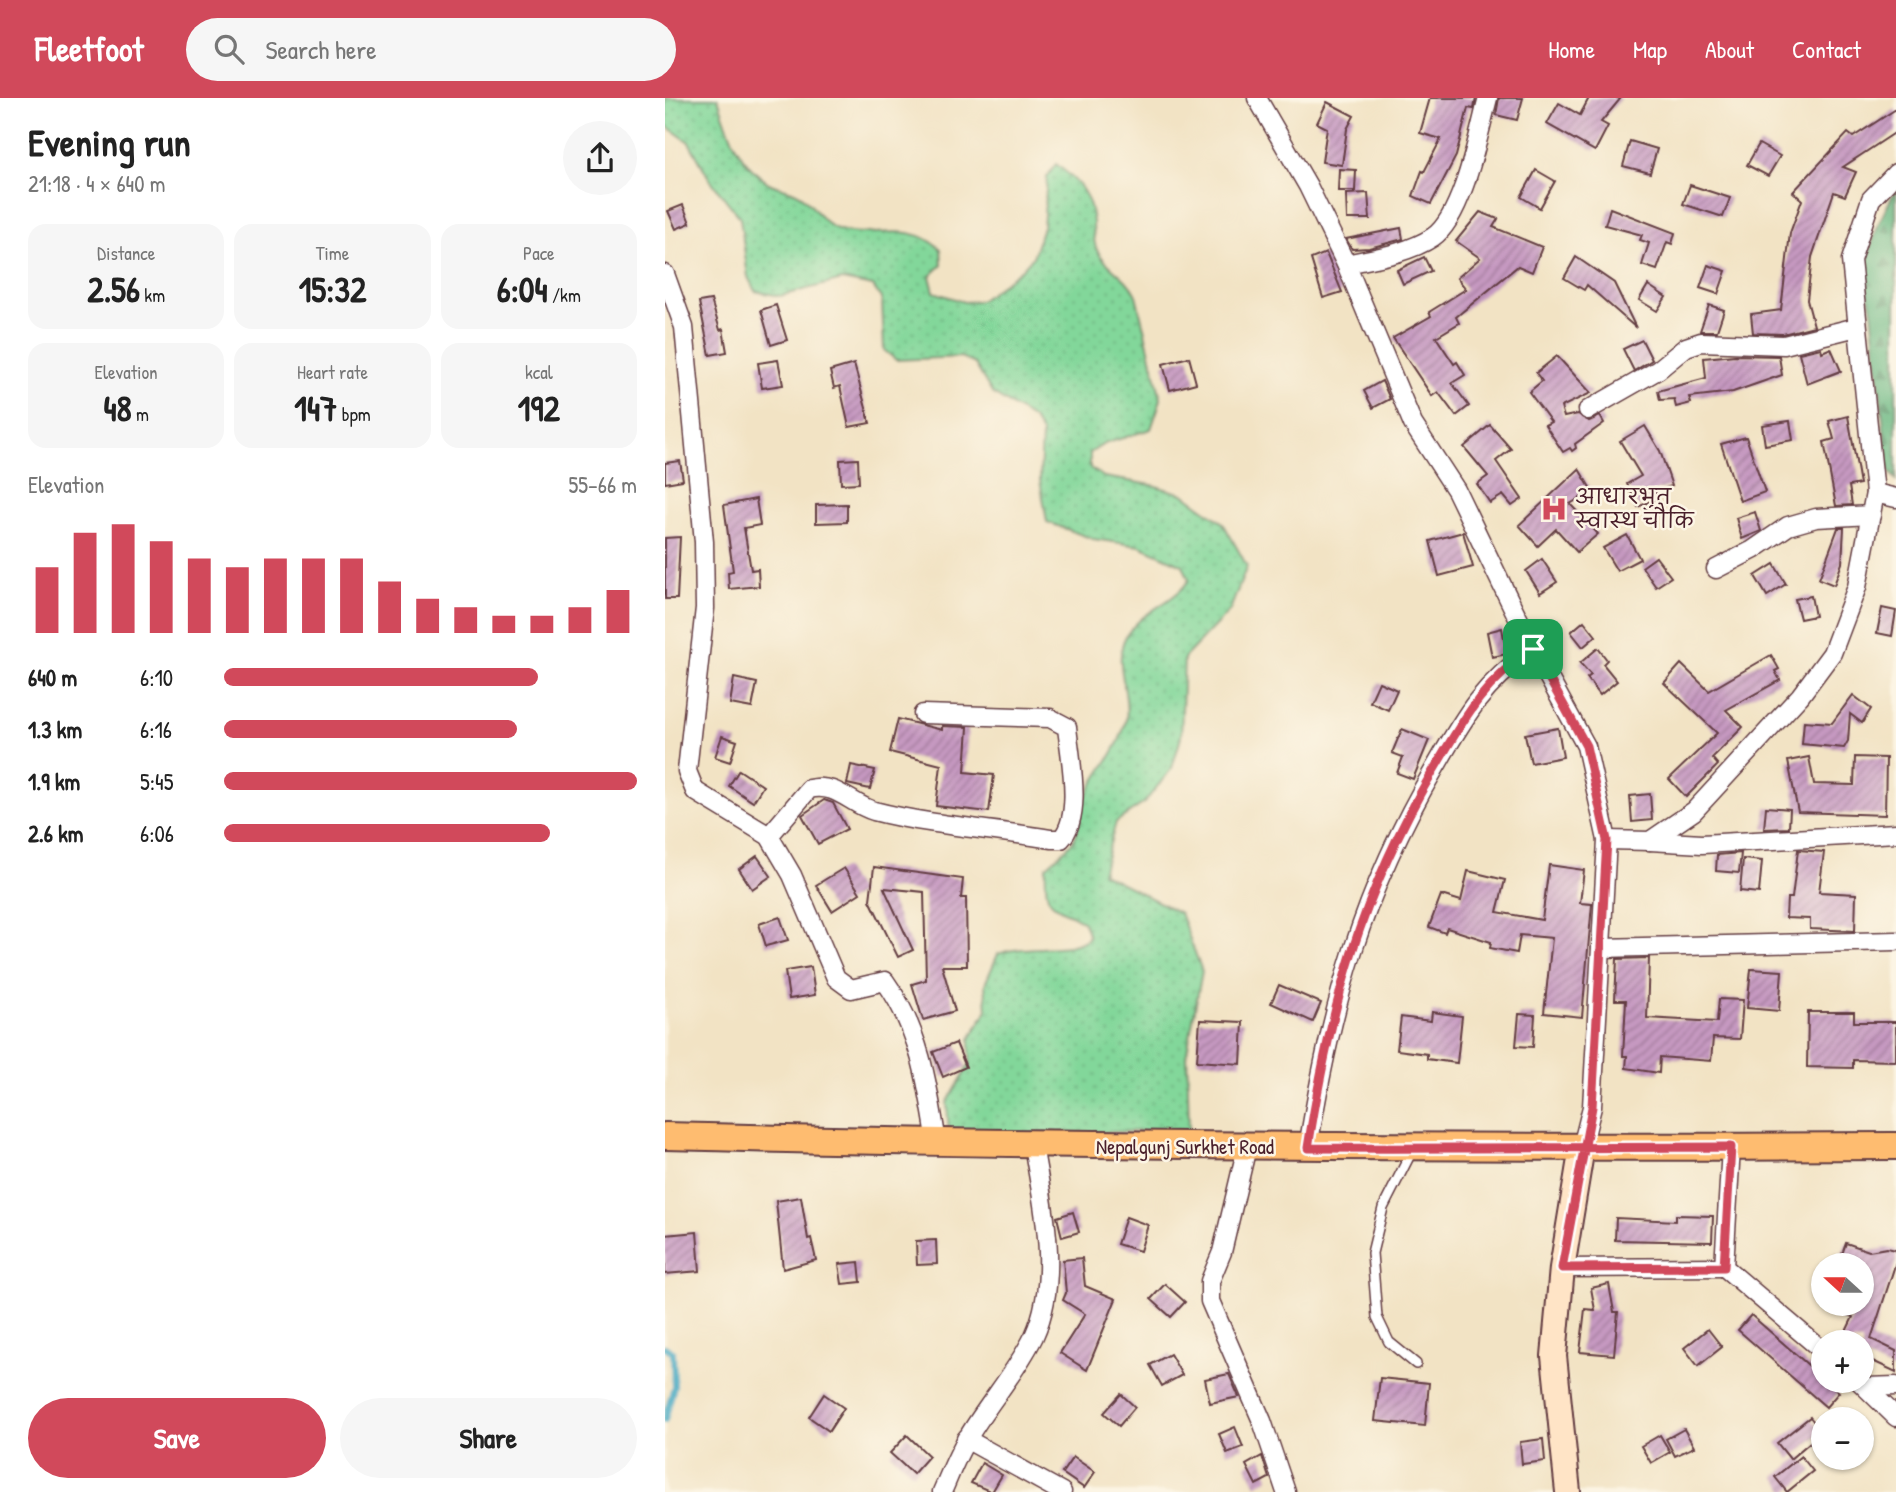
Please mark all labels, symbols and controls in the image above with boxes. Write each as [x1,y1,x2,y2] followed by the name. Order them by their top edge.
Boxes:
[186,18,676,81] search box
[35,27,144,71] text: Fleetfoot
[210,30,248,68] icon: search
[266,32,377,67] text: Search here
[1548,33,1595,65] text: Home
[1633,33,1667,65] text: Map
[1705,33,1754,65] text: About
[1792,33,1861,65] text: Contact
[28,116,191,168] text: Evening run
[563,121,637,195] button: share
[28,168,165,199] text: 21:18 · 4 × 640 m
[97,240,155,266] text: Distance
[316,240,349,266] text: Time
[523,240,555,266] text: Pace
[87,266,140,313] text: 2.56
[299,266,366,313] text: 15:32
[497,266,548,313] text: 6:04
[140,282,165,308] text: km
[548,282,581,308] text: /km
[95,359,158,385] text: Elevation
[297,359,368,385] text: Heart rate
[525,359,553,385] text: kcal
[103,385,132,432] text: 48
[294,385,337,432] text: 147
[518,385,560,432] text: 192
[132,401,149,427] text: m
[337,401,371,427] text: bpm
[28,469,104,500] text: Elevation
[569,469,637,500] text: 55–66 m
[1574,482,1695,535] place label: आधारभुत स्वास्थ चौकि
[1539,494,1569,524] hospital icon: आधारभुत स्वास्थ चौकि
[1503,619,1563,679] pin
[1514,630,1552,668] icon: arrive
[28,662,77,693] text: 640 m
[140,662,173,693] text: 6:10
[28,714,82,745] text: 1.3 km
[140,714,172,745] text: 6:16
[28,766,80,797] text: 1.9 km
[140,766,173,797] text: 5:45
[28,818,83,849] text: 2.6 km
[140,818,174,849] text: 6:06
[1096,1132,1274,1161] street label: Nepalgunj Surkhet Road
[1811,1253,1874,1316] north arrow
[1811,1253,1874,1470] map controls
[1811,1330,1874,1393] button: +
[28,1398,326,1478] button: Save
[340,1398,637,1478] button: Share
[1811,1407,1874,1470] button: −

